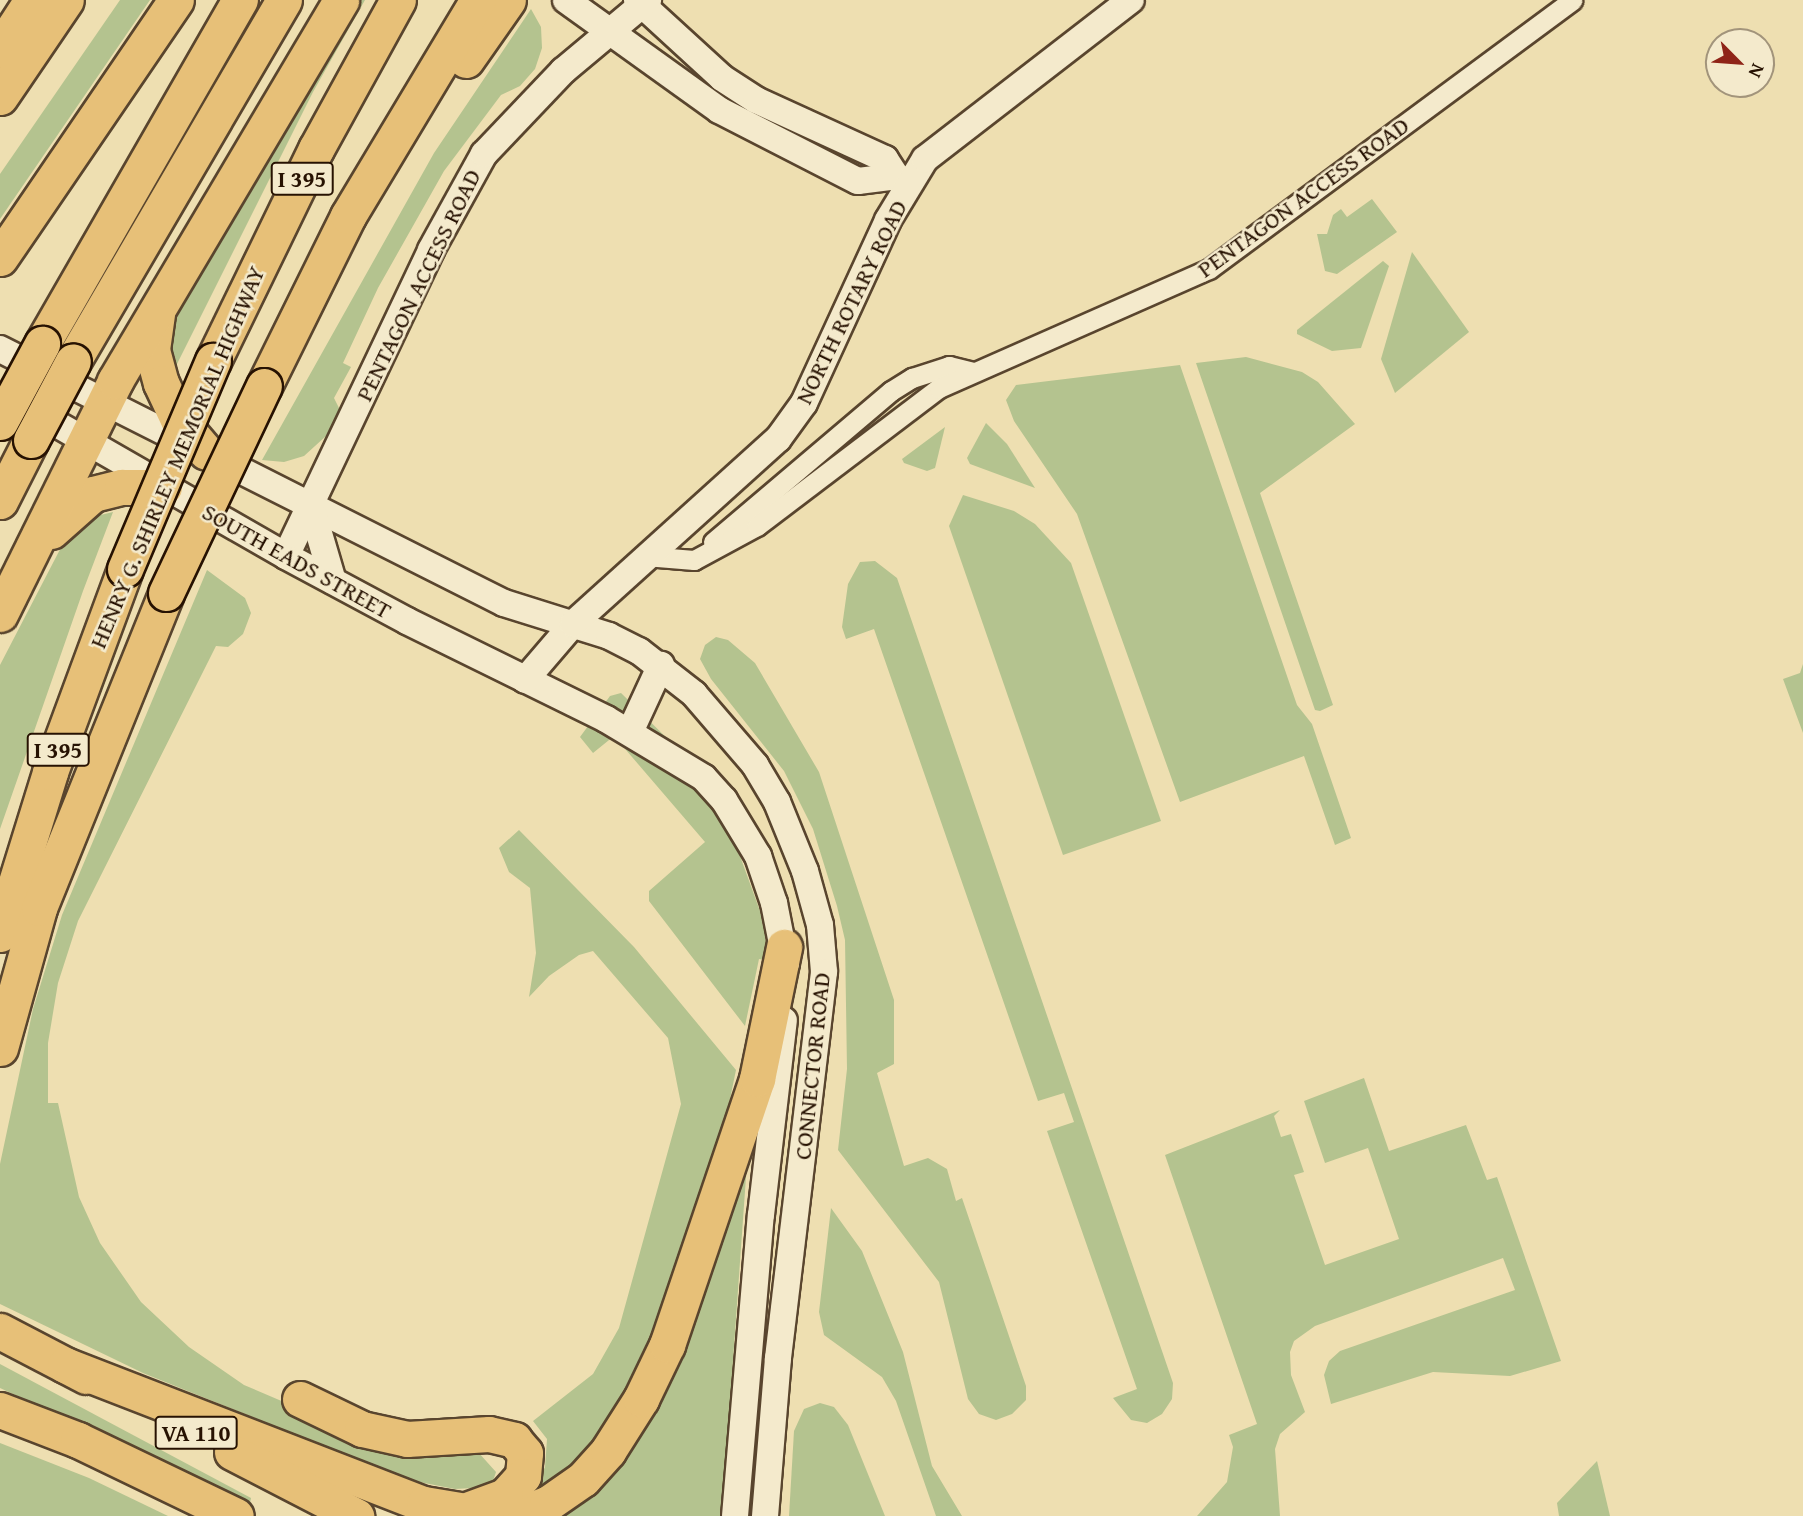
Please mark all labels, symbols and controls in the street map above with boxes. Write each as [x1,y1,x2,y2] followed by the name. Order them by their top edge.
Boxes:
[1705,28,1775,98] north arrow
[1742,59,1773,83] text: N
[1192,111,1414,283] street label: PENTAGON ACCESS ROAD
[270,160,334,198] road number: I 395
[349,164,487,406] street label: PENTAGON ACCESS ROAD
[789,195,913,409] street label: NORTH ROTARY ROAD
[83,262,271,652] street label: HENRY G. SHIRLEY MEMORIAL HIGHWAY
[197,497,397,625] street label: SOUTH EADS STREET
[27,730,90,770] road number: I 395
[788,971,836,1161] street label: CONNECTOR ROAD
[154,1414,238,1452] road number: VA 110

